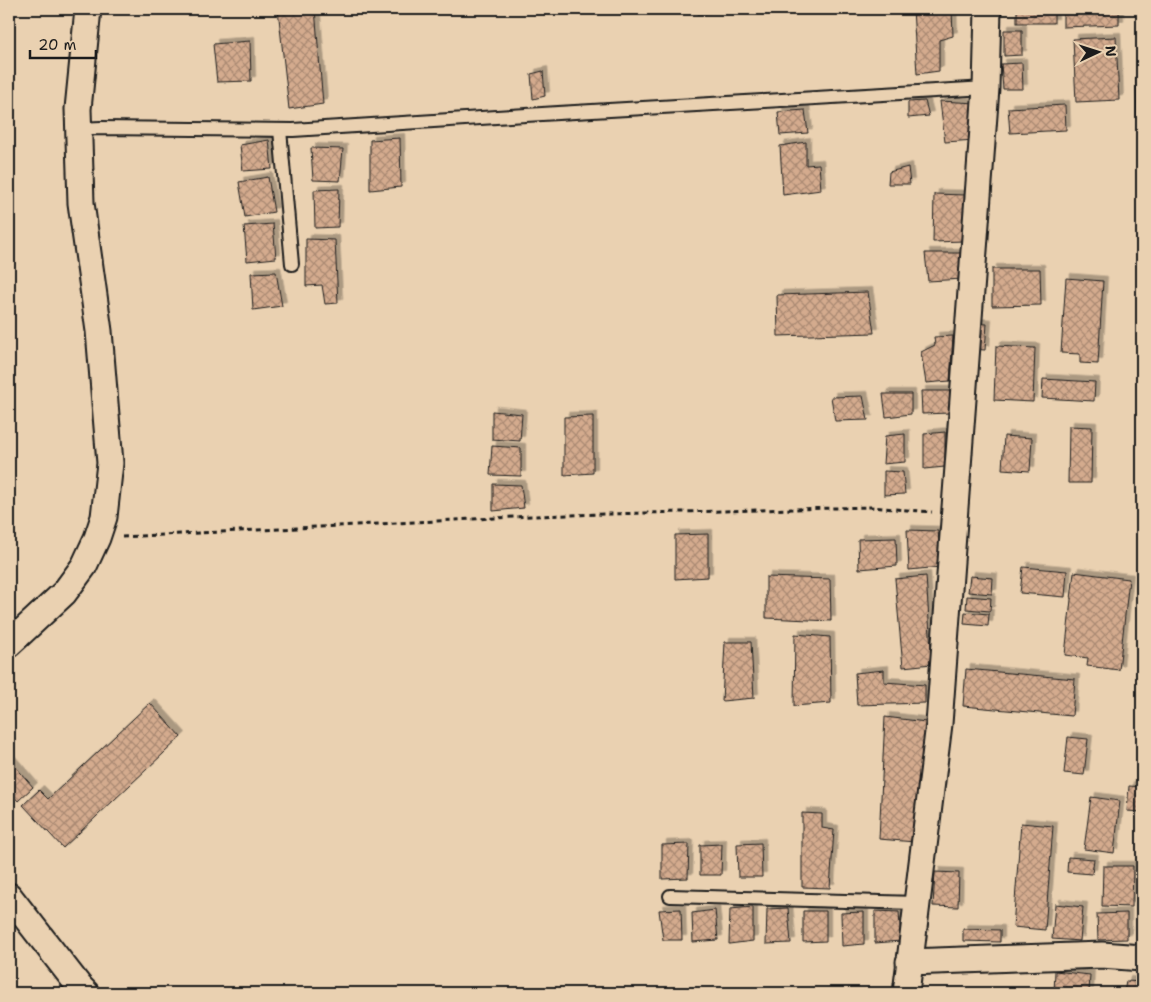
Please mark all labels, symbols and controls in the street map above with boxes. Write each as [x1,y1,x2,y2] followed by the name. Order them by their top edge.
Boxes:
[30,28,96,60] scale bar
[1074,28,1124,78] north arrow
[38,35,77,55] text: 20 m
[1102,45,1120,57] text: N

